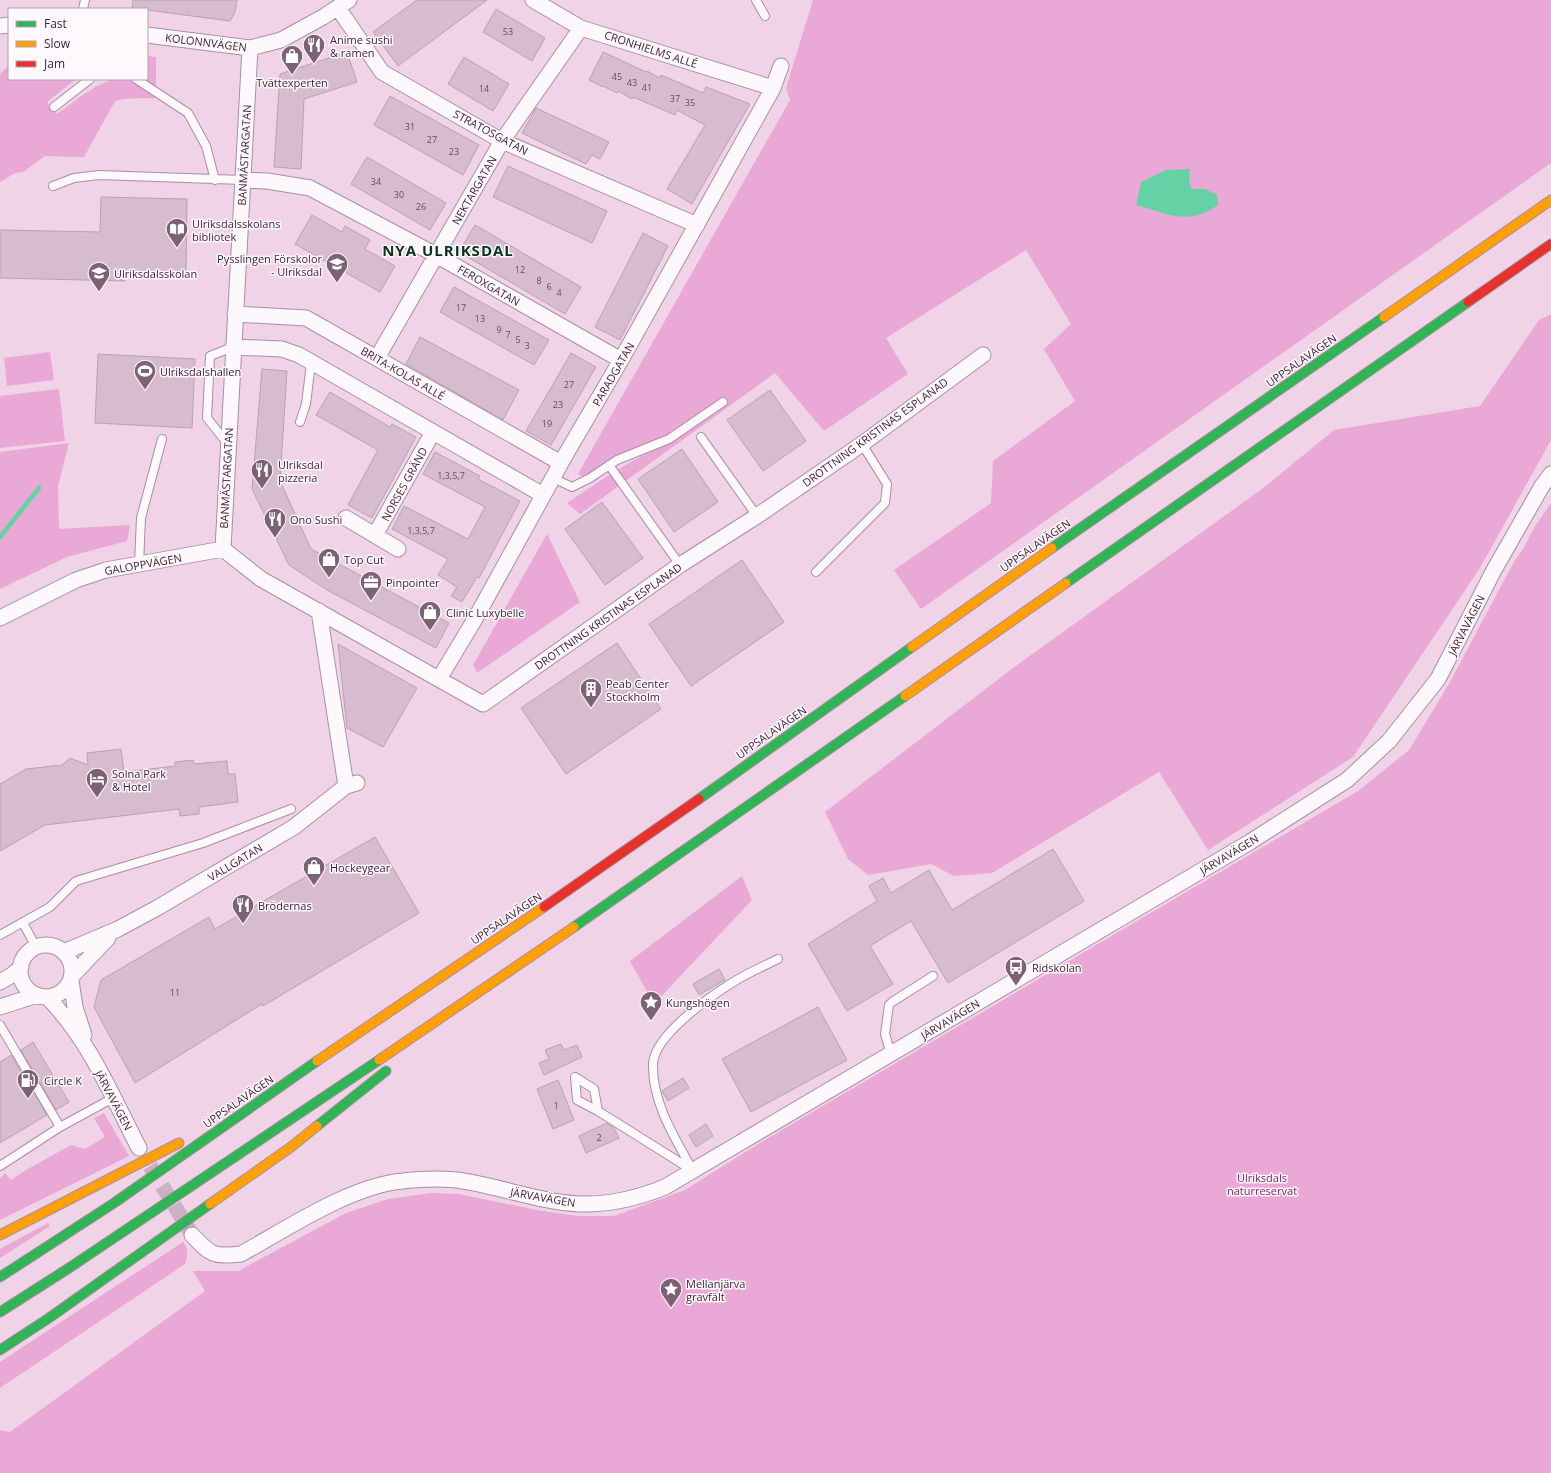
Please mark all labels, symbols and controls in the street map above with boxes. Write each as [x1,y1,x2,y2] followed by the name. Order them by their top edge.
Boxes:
[8,8,148,80] legend
[44,15,67,32] text: Fast
[503,25,513,38] house number: 53
[603,27,699,71] street label: CRONHIELMS ALLÉ
[164,30,248,54] street label: KOLONNVÄGEN
[301,32,327,65] restaurant icon: Anime sushi & ramen
[330,32,392,60] place label: Anime sushi & ramen
[44,35,71,52] text: Slow
[279,43,305,76] shop icon: Tvättexperten
[43,55,65,72] text: Jam
[612,70,622,83] house number: 45
[256,75,328,90] place label: Tvättexperten
[627,76,637,89] house number: 43
[642,81,652,94] house number: 41
[479,82,489,95] house number: 14
[670,92,680,105] house number: 37
[685,96,695,109] house number: 35
[234,104,254,206] street label: BANMÄSTARGATAN
[451,106,531,158] street label: STRATOSGATAN
[405,120,415,133] house number: 31
[427,133,437,146] house number: 27
[449,145,459,158] house number: 23
[448,153,500,227] street label: NEKTARGATAN
[371,175,381,188] house number: 34
[394,188,404,201] house number: 30
[416,200,426,213] house number: 26
[164,216,190,249] library icon: Ulriksdalsskolans bibliotek
[192,216,280,244] place label: Ulriksdalsskolans bibliotek
[382,240,514,260] district label: NYA ULRIKSDAL
[217,251,323,279] place label: Pysslingen Förskolor - Ulriksdal
[324,251,350,284] school or university icon: Pysslingen Förskolor - Ulriksdal
[86,260,112,293] school or university icon: Ulriksdalsskolan
[455,261,523,309] street label: FEROXGATAN
[515,263,525,276] house number: 12
[114,266,197,281] place label: Ulriksdalsskolan
[536,274,542,287] house number: 8
[546,280,552,293] house number: 6
[556,286,562,299] house number: 4
[456,301,466,314] house number: 17
[475,312,485,325] house number: 13
[496,323,502,336] house number: 9
[505,328,511,341] house number: 7
[1263,330,1339,390] street label: UPPSALAVÄGEN
[515,333,521,346] house number: 5
[524,339,530,352] house number: 3
[589,339,637,409] street label: PARADGATAN
[358,343,448,403] street label: BRITA-KOLAS ALLÉ
[132,358,158,391] sports icon: Ulriksdalshallen
[160,364,241,379] place label: Ulriksdalshallen
[799,374,951,490] street label: DROTTNING KRISTINAS ESPLANAD
[564,378,574,391] house number: 27
[553,398,563,411] house number: 23
[542,417,552,430] house number: 19
[216,427,236,529] street label: BANMÄSTARGATAN
[377,444,431,524] street label: NORSES GRÄND
[249,457,275,490] restaurant icon: Ulriksdal pizzeria
[278,457,323,485] place label: Ulriksdal pizzeria
[437,469,465,482] house number: 1,3,5,7
[262,506,288,539] restaurant icon: Ono Sushi
[290,512,342,527] place label: Ono Sushi
[997,515,1073,575] street label: UPPSALAVÄGEN
[407,524,435,537] house number: 1,3,5,7
[316,546,342,579] shop icon: Top Cut
[103,550,183,578] street label: GALOPPVÄGEN
[344,552,384,567] place label: Top Cut
[531,559,685,673] street label: DROTTNING KRISTINAS ESPLANAD
[358,569,384,602] office icon: Pinpointer
[386,575,440,590] place label: Pinpointer
[1444,592,1488,659] street label: JÄRVAVÄGEN
[417,599,443,632] shop icon: Clinic Luxybelle
[446,605,525,620] place label: Clinic Luxybelle
[578,676,604,709] building icon: Peab Center Stockholm
[606,676,669,704] place label: Peab Center Stockholm
[733,702,809,762] street label: UPPSALAVÄGEN
[84,766,110,799] hotel icon: Solna Park & Hotel
[112,766,166,794] place label: Solna Park & Hotel
[1196,831,1261,878] street label: JÄRVAVÄGEN
[205,840,265,884] street label: VALLGATAN
[301,854,327,887] shop icon: Hockeygear
[330,860,391,875] place label: Hockeygear
[467,889,545,947] street label: UPPSALAVÄGEN
[230,892,256,925] restaurant icon: Brödernas
[258,898,312,913] place label: Brödernas
[1003,954,1029,987] bus stop icon: Ridskolan
[1032,960,1082,975] place label: Ridskolan
[170,986,180,999] house number: 11
[638,989,664,1022] place icon: Kungshögen
[666,995,730,1010] place label: Kungshögen
[917,996,982,1043] street label: JÄRVAVÄGEN
[91,1066,136,1133] street label: JÄRVAVÄGEN
[15,1067,41,1100] fuel station icon: Circle K
[200,1071,276,1131] street label: UPPSALAVÄGEN
[44,1073,82,1088] place label: Circle K
[553,1099,559,1112] house number: 1
[596,1131,602,1144] house number: 2
[1227,1170,1297,1198] park label: Ulriksdals naturreservat
[508,1184,577,1210] street label: JÄRVAVÄGEN
[658,1276,684,1309] place icon: Mellanjärva gravfält
[686,1276,745,1304] place label: Mellanjärva gravfält

